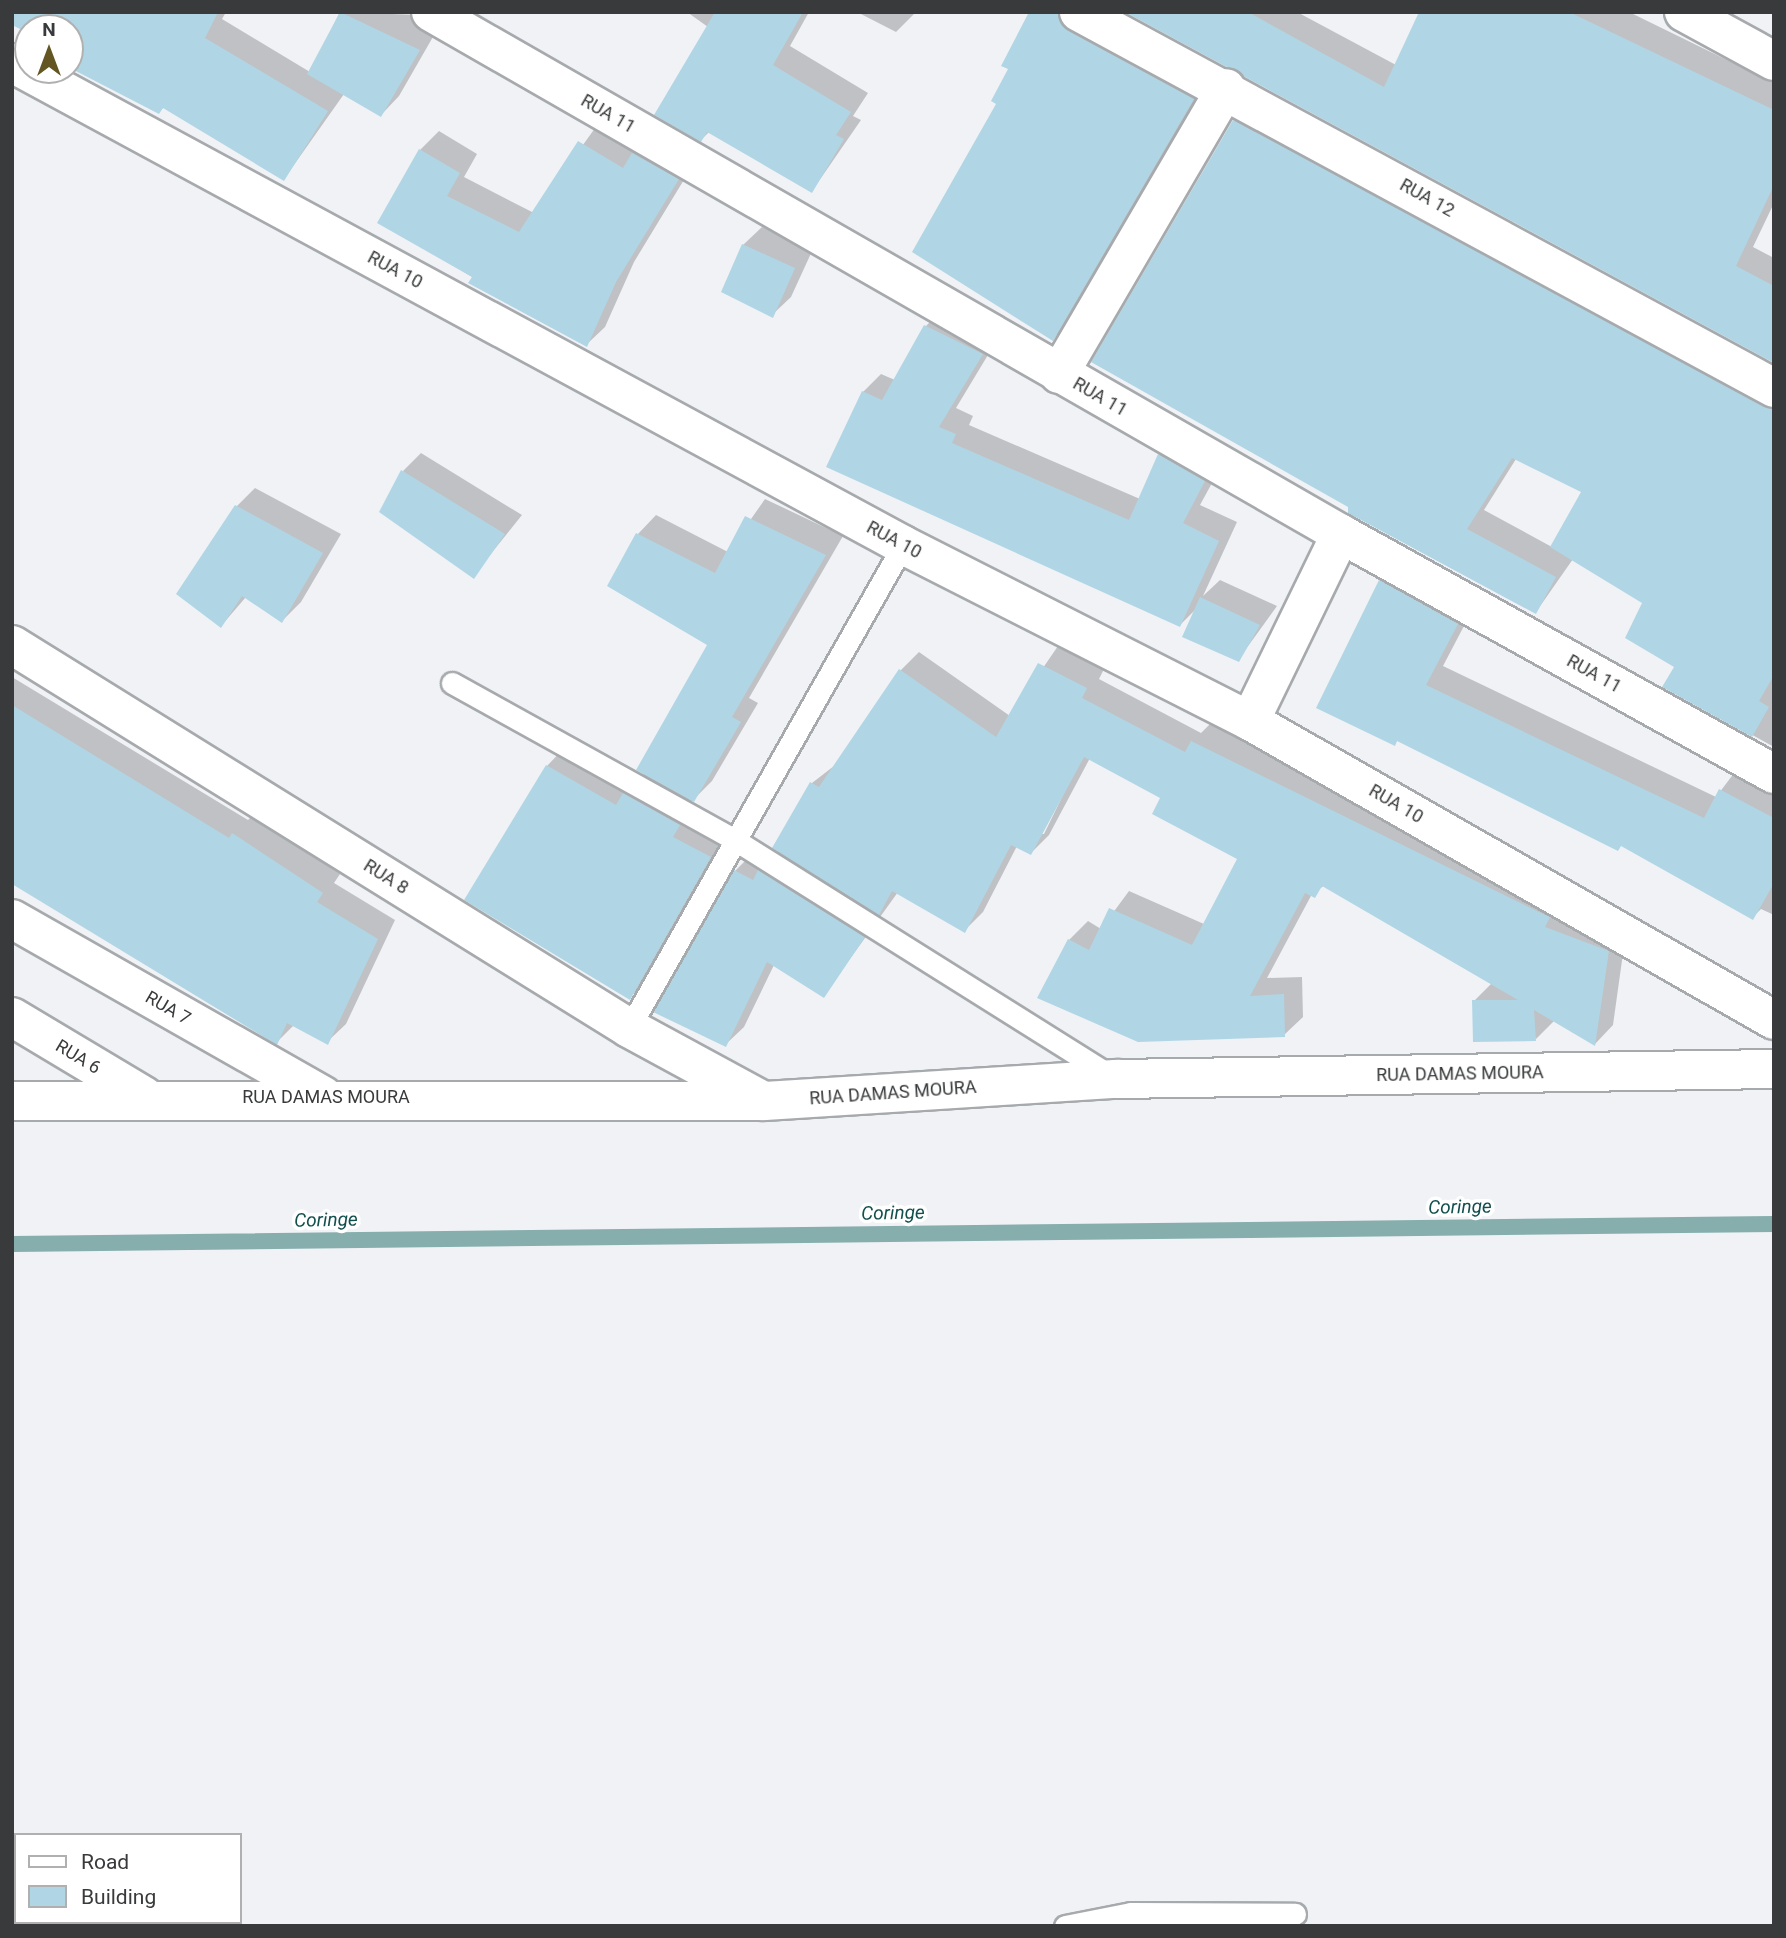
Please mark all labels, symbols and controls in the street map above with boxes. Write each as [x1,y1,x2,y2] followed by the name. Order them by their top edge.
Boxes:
[14,14,84,84] north arrow
[42,18,56,41] text: N
[577,90,639,138] street label: RUA 11
[1396,174,1458,222] street label: RUA 12
[364,247,426,293] street label: RUA 10
[1069,373,1131,421] street label: RUA 11
[863,517,925,563] street label: RUA 10
[1563,650,1625,698] street label: RUA 11
[1365,780,1427,828] street label: RUA 10
[360,855,412,899] street label: RUA 8
[141,986,195,1030] street label: RUA 7
[51,1035,105,1079] street label: RUA 6
[1376,1062,1544,1086] street label: RUA DAMAS MOURA
[809,1076,977,1110] street label: RUA DAMAS MOURA
[242,1086,410,1108] street label: RUA DAMAS MOURA
[1428,1195,1492,1219] water label: Coringe
[861,1201,925,1225] water label: Coringe
[294,1208,358,1232] water label: Coringe
[14,1833,242,1924] legend
[81,1850,129,1874] text: Road
[81,1885,156,1909] text: Building

